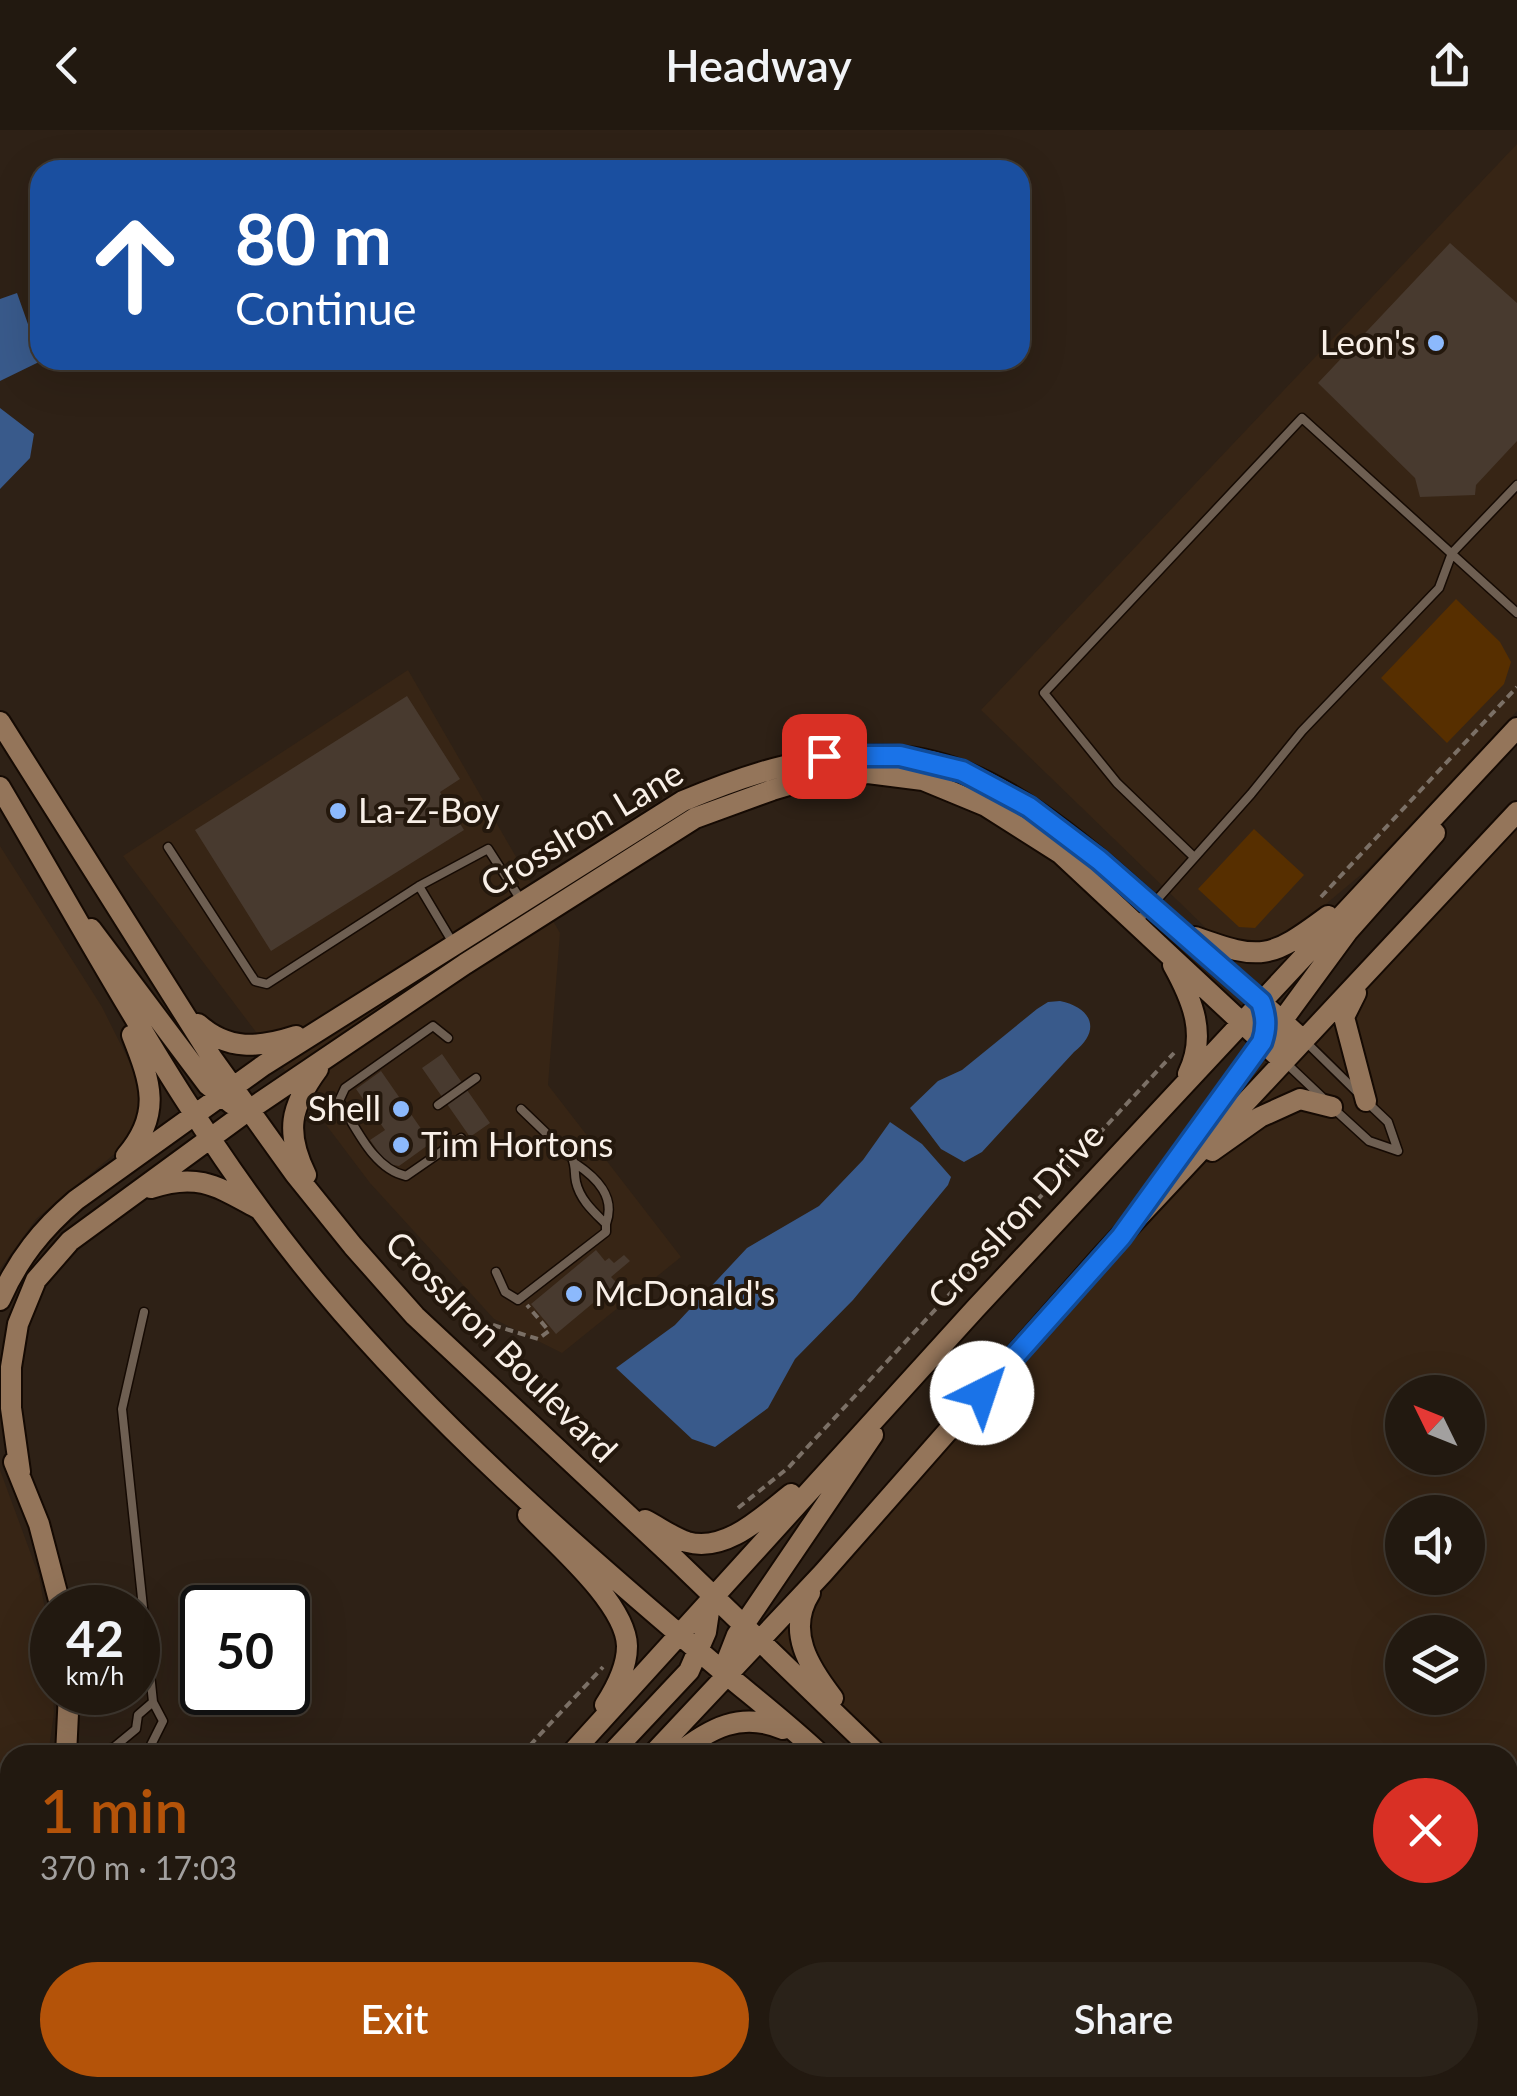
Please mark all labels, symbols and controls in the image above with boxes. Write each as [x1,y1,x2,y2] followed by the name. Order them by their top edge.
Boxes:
[40,38,95,93] icon: back
[665,38,852,92] text: Headway
[1422,38,1477,93] icon: share
[235,196,392,280] text: 80 m
[70,200,200,330] icon: ahead
[235,281,417,335] text: Continue
[1320,320,1416,362] place label: Leon's
[1425,332,1447,354] marker: Leon's
[782,714,867,799] pin
[797,729,852,784] icon: arrive
[472,751,690,904] street label: CrossIron Lane
[358,788,500,830] place label: La-Z-Boy
[327,800,349,822] marker: La-Z-Boy
[308,1086,381,1128] place label: Shell
[390,1098,412,1120] marker: Shell
[918,1113,1111,1316] street label: CrossIron Drive
[421,1122,613,1164] place label: Tim Hortons
[390,1134,412,1156] marker: Tim Hortons
[378,1221,627,1470] street label: CrossIron Boulevard
[594,1271,775,1313] place label: McDonald's
[563,1283,585,1305] marker: McDonald's
[930,1341,1034,1445] position arrow
[1385,1375,1485,1475] north arrow
[1385,1375,1485,1715] map controls
[1385,1495,1485,1595] button: sound
[180,1585,310,1715] speed limit sign: 50
[66,1608,124,1668] text: 42
[1385,1615,1485,1715] button: layers
[66,1660,124,1690] text: km/h
[40,1774,188,1846] text: 1 min
[1373,1778,1478,1883] button: close
[40,1848,237,1887] text: 370 m · 17:03
[40,1962,749,2077] button: Exit
[769,1962,1478,2077] button: Share

